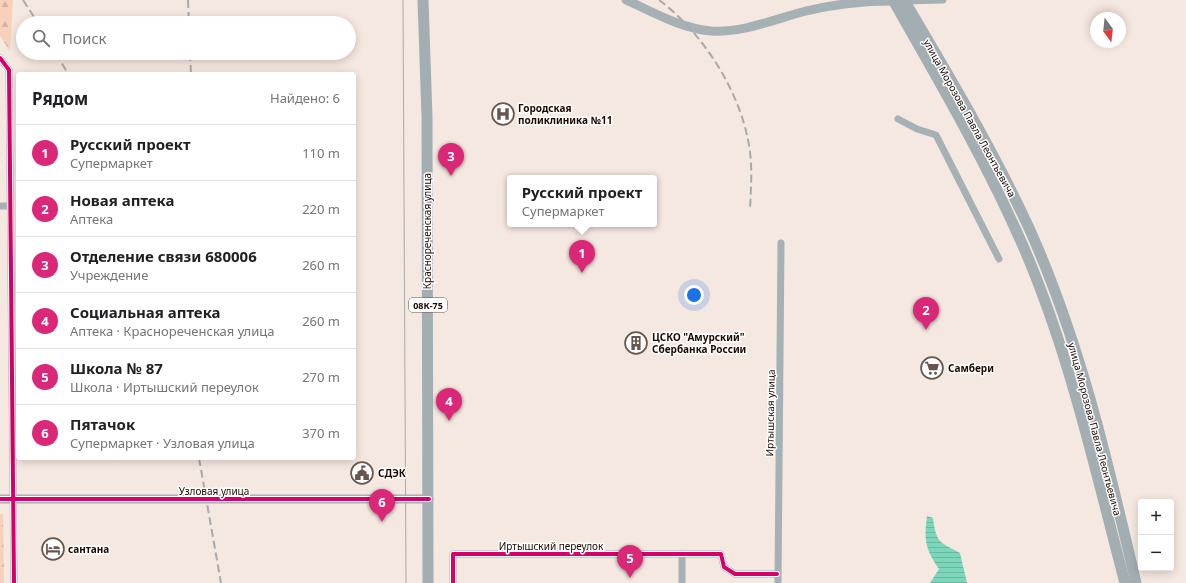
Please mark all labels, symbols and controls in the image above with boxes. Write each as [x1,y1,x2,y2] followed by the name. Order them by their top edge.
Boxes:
[1090,12,1126,48] north arrow
[16,16,356,60] search box
[30,27,52,49] icon: search
[62,28,107,48] text: Поиск
[921,36,1019,200] street label: улица Морозова Павла Леонтьевича
[32,87,88,110] text: Рядом
[270,89,340,107] text: Найдено: 6
[490,101,516,127] hospital icon: Городская поликлиника №11
[518,101,612,127] place label: Городская поликлиника №11
[70,134,191,154] text: Русский проект
[438,143,464,176] pin: 3
[41,144,49,162] text: 1
[302,144,340,162] text: 110 m
[70,154,153,172] text: Супермаркет
[420,173,434,289] street label: Краснореченская улица
[507,175,657,227] popup
[522,182,642,202] text: Русский проект
[70,190,174,210] text: Новая аптека
[41,200,49,218] text: 2
[302,200,340,218] text: 220 m
[522,202,604,220] text: Супермаркет
[70,210,113,228] text: Аптека
[569,240,595,273] pin: 1
[70,246,257,266] text: Отделение связи 680006
[41,256,49,274] text: 3
[302,256,340,274] text: 260 m
[70,266,148,284] text: Учреждение
[684,285,704,305] your location
[913,297,939,330] pin: 2
[409,298,447,312] road number: 08К-75
[70,302,221,322] text: Социальная аптека
[41,312,49,330] text: 4
[302,312,340,330] text: 260 m
[70,322,275,340] text: Аптека · Краснореченская улица
[623,330,649,356] building icon: ЦСКО "Амурский" Сбербанка России
[652,330,746,356] place label: ЦСКО "Амурский" Сбербанка России
[1065,341,1125,517] street label: улица Морозова Павла Леонтьевича
[919,355,945,381] supermarket icon: Самбери
[70,358,163,378] text: Школа № 87
[948,361,994,375] place label: Самбери
[41,368,49,386] text: 5
[302,368,340,386] text: 270 m
[762,369,778,457] street label: Иртышская улица
[70,378,259,396] text: Школа · Иртышский переулок
[436,388,462,421] pin: 4
[70,414,135,434] text: Пятачок
[41,424,49,442] text: 6
[302,424,340,442] text: 370 m
[70,434,255,452] text: Супермаркет · Узловая улица
[349,460,375,486] public building icon: СДЭК
[378,466,406,480] place label: СДЭК
[179,484,249,498] street label: Узловая улица
[369,489,395,522] pin: 6
[1138,499,1174,571] map controls
[1138,499,1174,535] button: +
[1138,535,1174,571] button: −
[40,536,66,562] hotel icon: сантана
[499,539,604,553] street label: Иртышский переулок
[68,542,109,556] place label: сантана
[617,545,643,578] pin: 5

